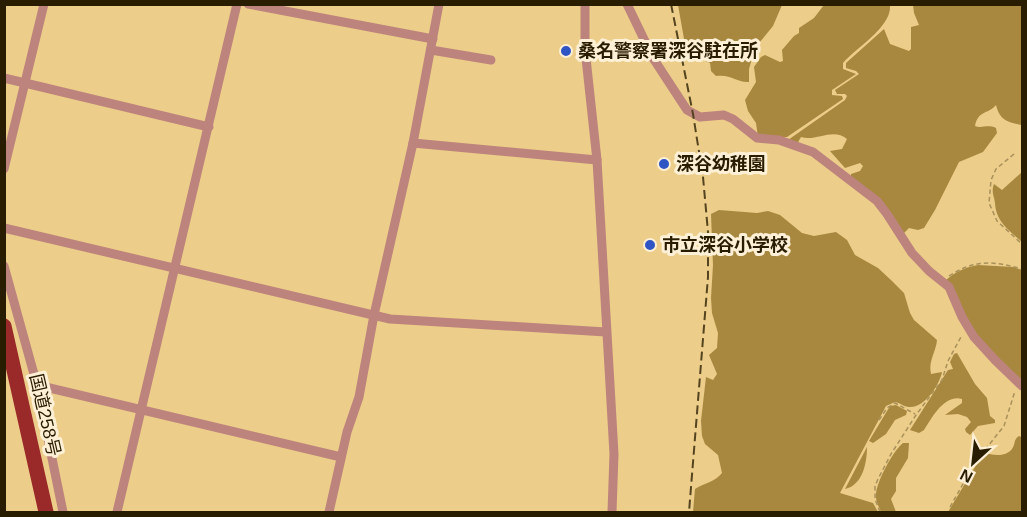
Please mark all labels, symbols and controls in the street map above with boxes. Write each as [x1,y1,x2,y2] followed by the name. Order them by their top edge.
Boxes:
[578,41,758,61] place label: 桑名警察署深谷駐在所
[559,44,573,58] marker: 桑名警察署深谷駐在所
[676,154,766,174] place label: 深谷幼稚園
[657,157,671,171] marker: 深谷幼稚園
[662,235,788,255] place label: 市立深谷小学校
[643,238,657,252] marker: 市立深谷小学校
[26,372,64,458] street label: 国道258号
[943,433,1003,493] north arrow
[957,466,975,486] text: N

